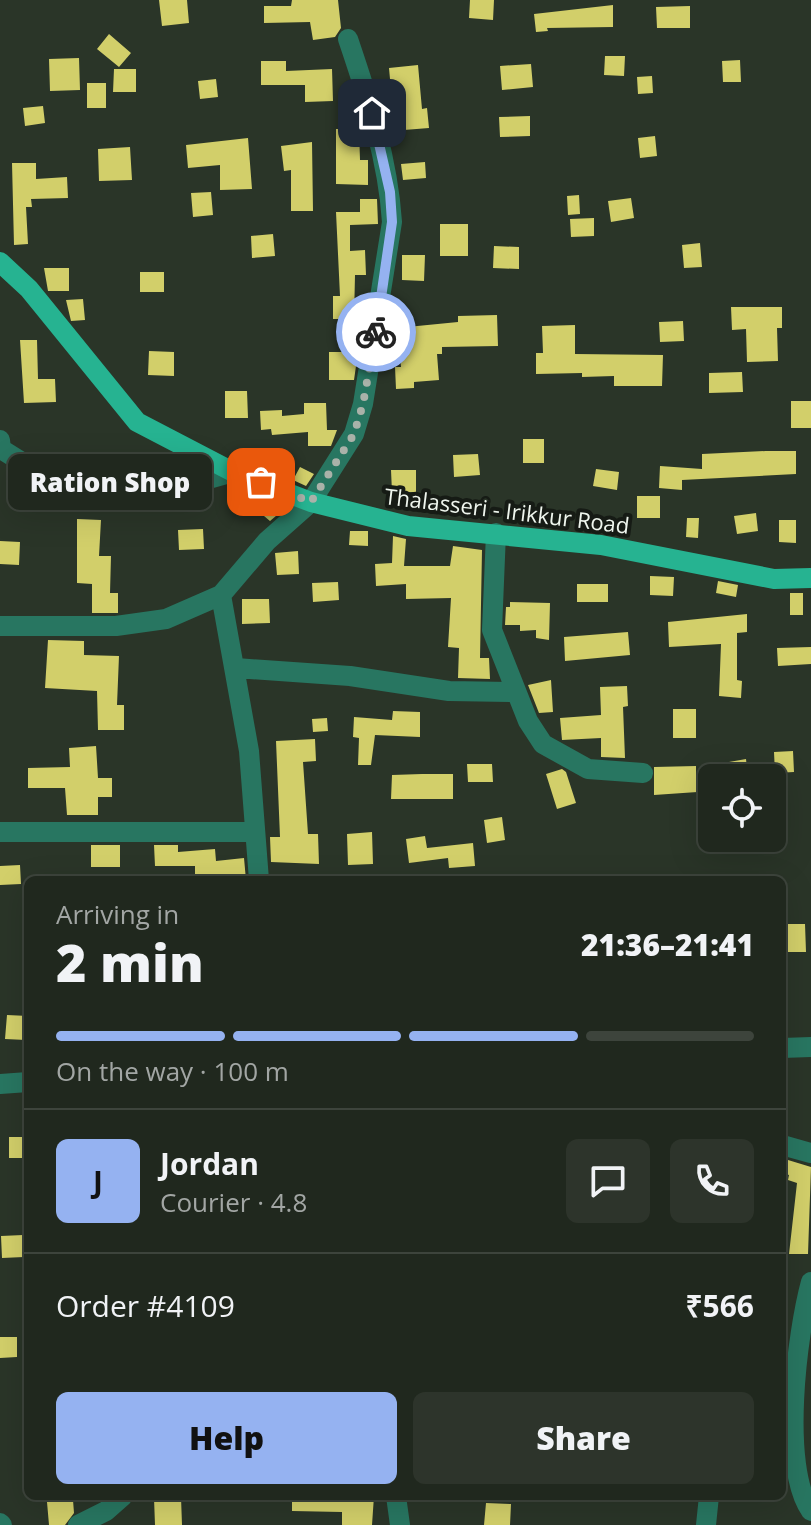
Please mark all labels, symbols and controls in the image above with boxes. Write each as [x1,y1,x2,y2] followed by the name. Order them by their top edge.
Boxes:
[338,79,406,147] pin
[350,91,394,135] icon: home
[336,292,416,372] courier
[354,310,398,354] icon: bike
[227,448,295,516] pin
[9,454,213,510] callout: Ration Shop
[239,460,283,504] icon: bag
[30,464,190,500] text: Ration Shop
[383,480,631,540] street label: Thalasseri - Irikkur Road
[698,764,786,852] map controls
[698,764,786,852] button: locate
[56,896,179,932] text: Arriving in
[581,924,754,965] text: 21:36–21:41
[56,926,204,997] text: 2 min
[56,1053,289,1089] text: On the way · 100 m
[566,1139,650,1223] button: chat
[670,1139,754,1223] button: phone
[160,1143,259,1184] text: Jordan
[93,1161,103,1202] text: J
[160,1184,307,1220] text: Courier · 4.8
[56,1285,235,1326] text: Order #4109
[685,1285,754,1326] text: ₹566
[56,1392,397,1484] button: Help
[413,1392,754,1484] button: Share

